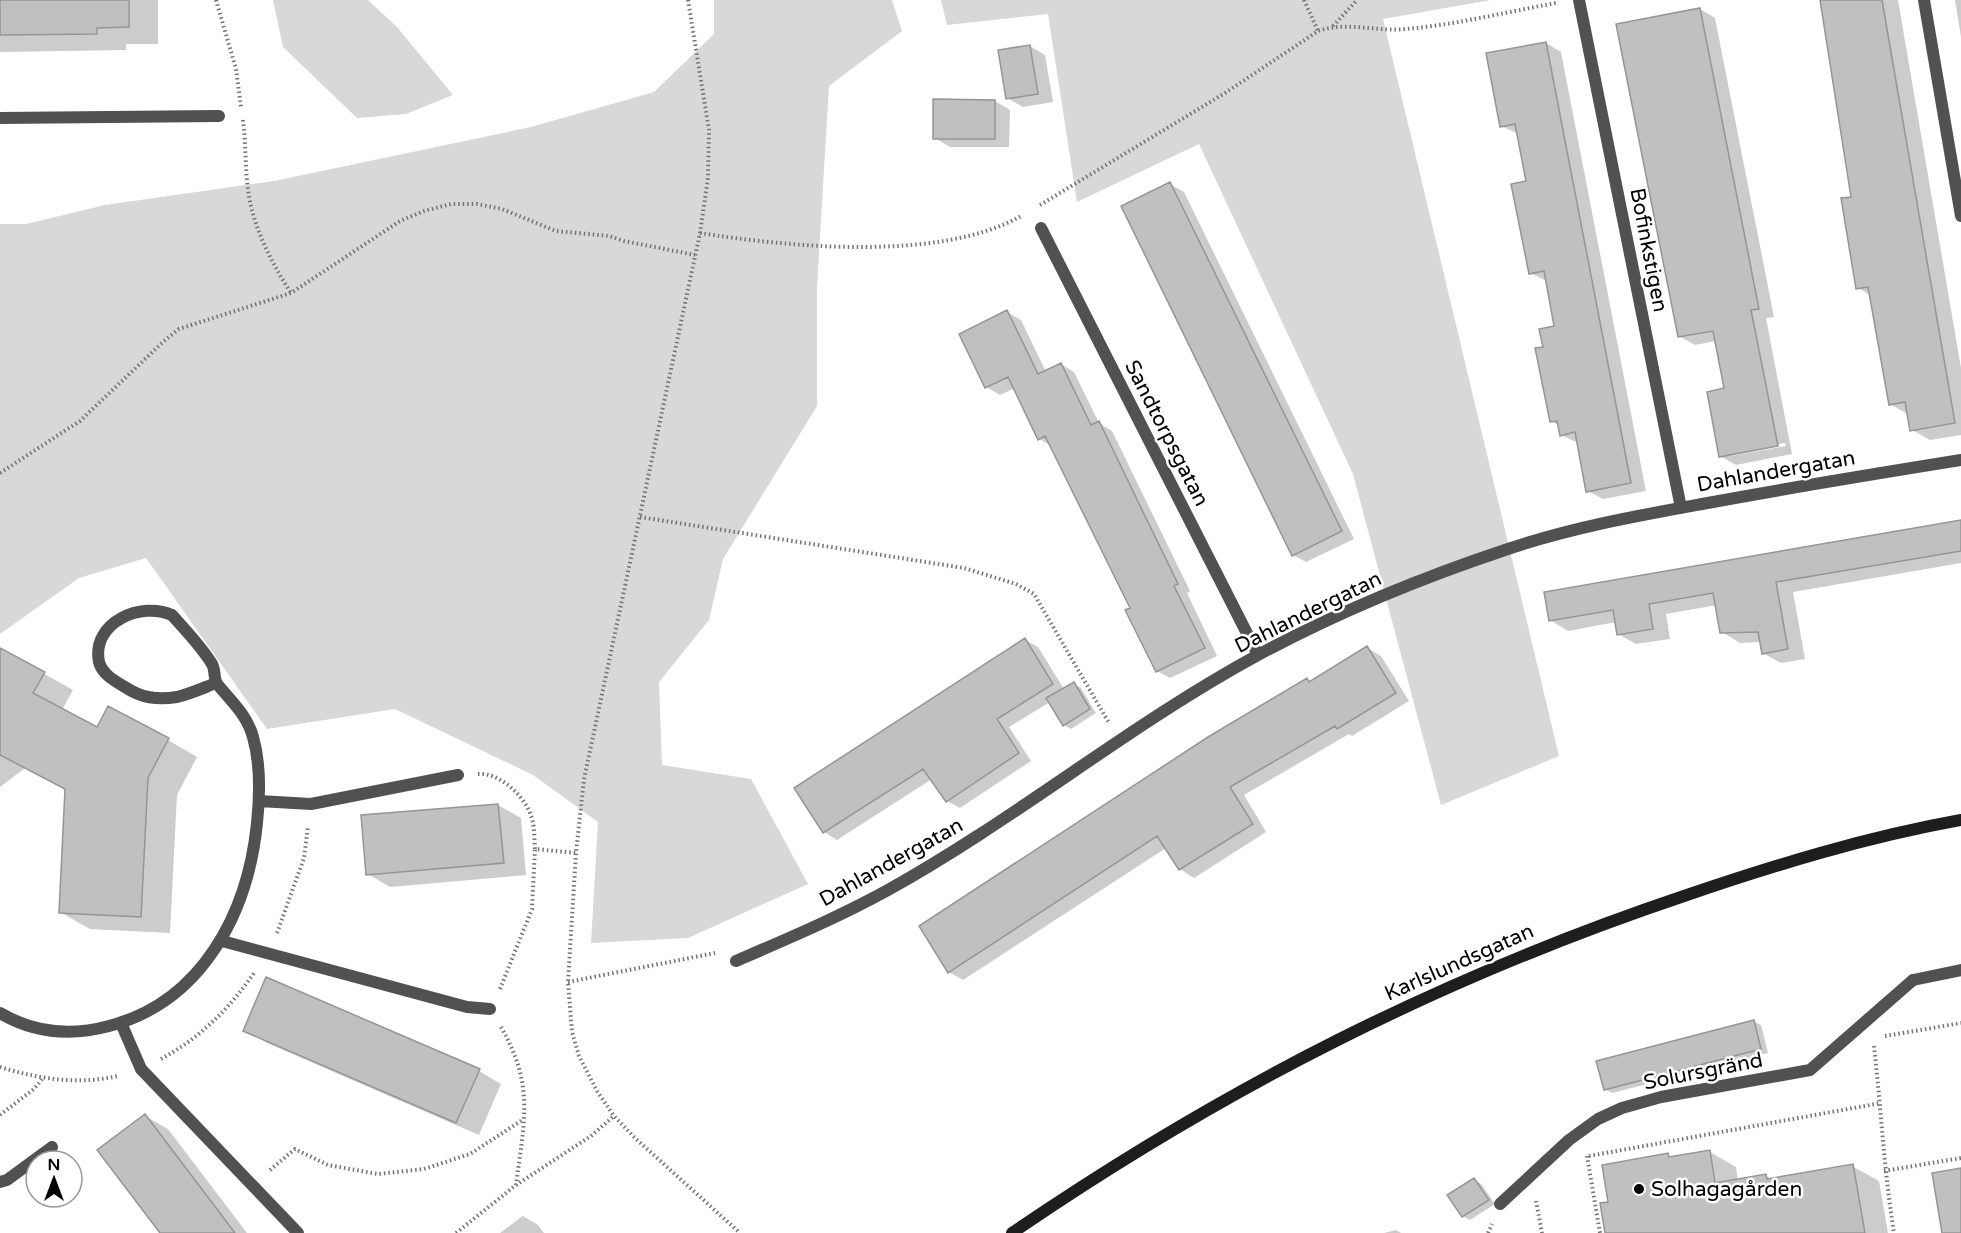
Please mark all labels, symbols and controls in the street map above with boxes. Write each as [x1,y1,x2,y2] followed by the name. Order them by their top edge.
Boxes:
[1624,186,1673,314] street label: Bofinkstigen
[1119,356,1214,510] street label: Sandtorpsgatan
[1695,445,1857,498] street label: Dahlandergatan
[1231,566,1386,659] street label: Dahlandergatan
[815,813,967,912] street label: Dahlandergatan
[1381,918,1538,1007] street label: Karlslundsgatan
[1641,1048,1765,1095] street label: Solursgränd
[24,1149,84,1209] north arrow
[48,1155,60,1175] text: N
[1651,1177,1802,1202] place label: Solhagagården
[1632,1182,1646,1196] marker: Solhagagården

